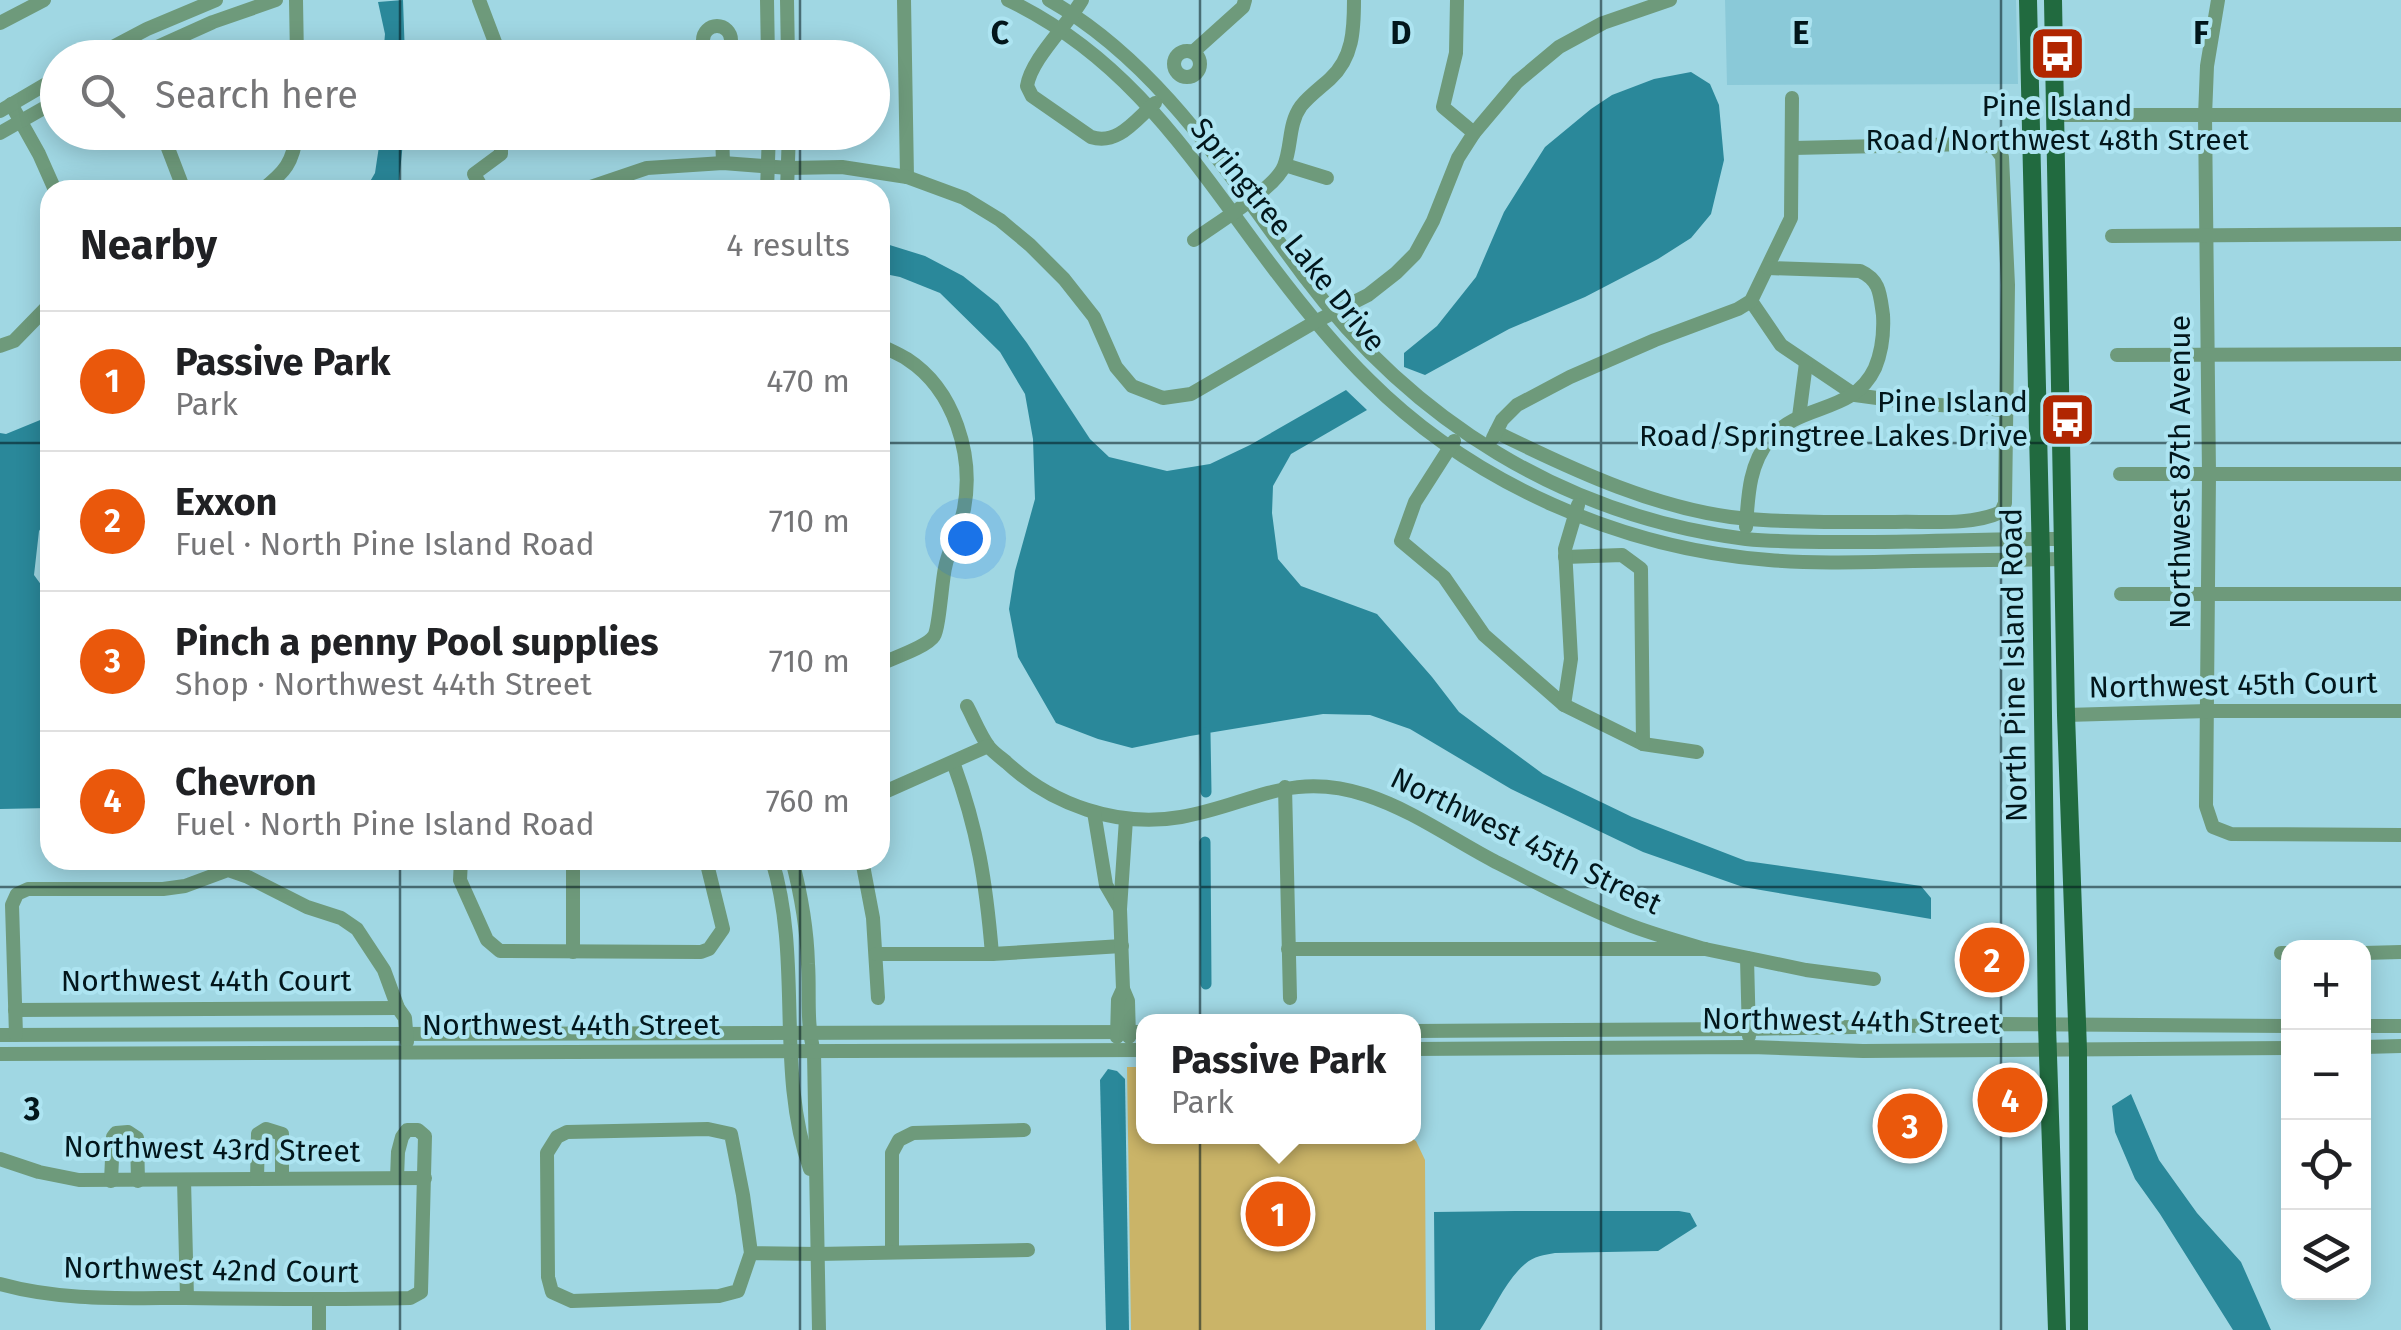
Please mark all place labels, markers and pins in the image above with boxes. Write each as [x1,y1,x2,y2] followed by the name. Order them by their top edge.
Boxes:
[2027,23,2087,83] bus stop icon: Pine Island Road/Northwest 48th Street
[1865,88,2249,158] place label: Pine Island Road/Northwest 48th Street
[1639,384,2028,454] place label: Pine Island Road/Springtree Lakes Drive
[2037,389,2097,449] bus stop icon: Pine Island Road/Springtree Lakes Drive
[1960,922,2024,998] pin: 2
[1978,1062,2042,1138] pin: 4
[1878,1088,1942,1164] pin: 3
[1246,1176,1310,1252] pin: 1

